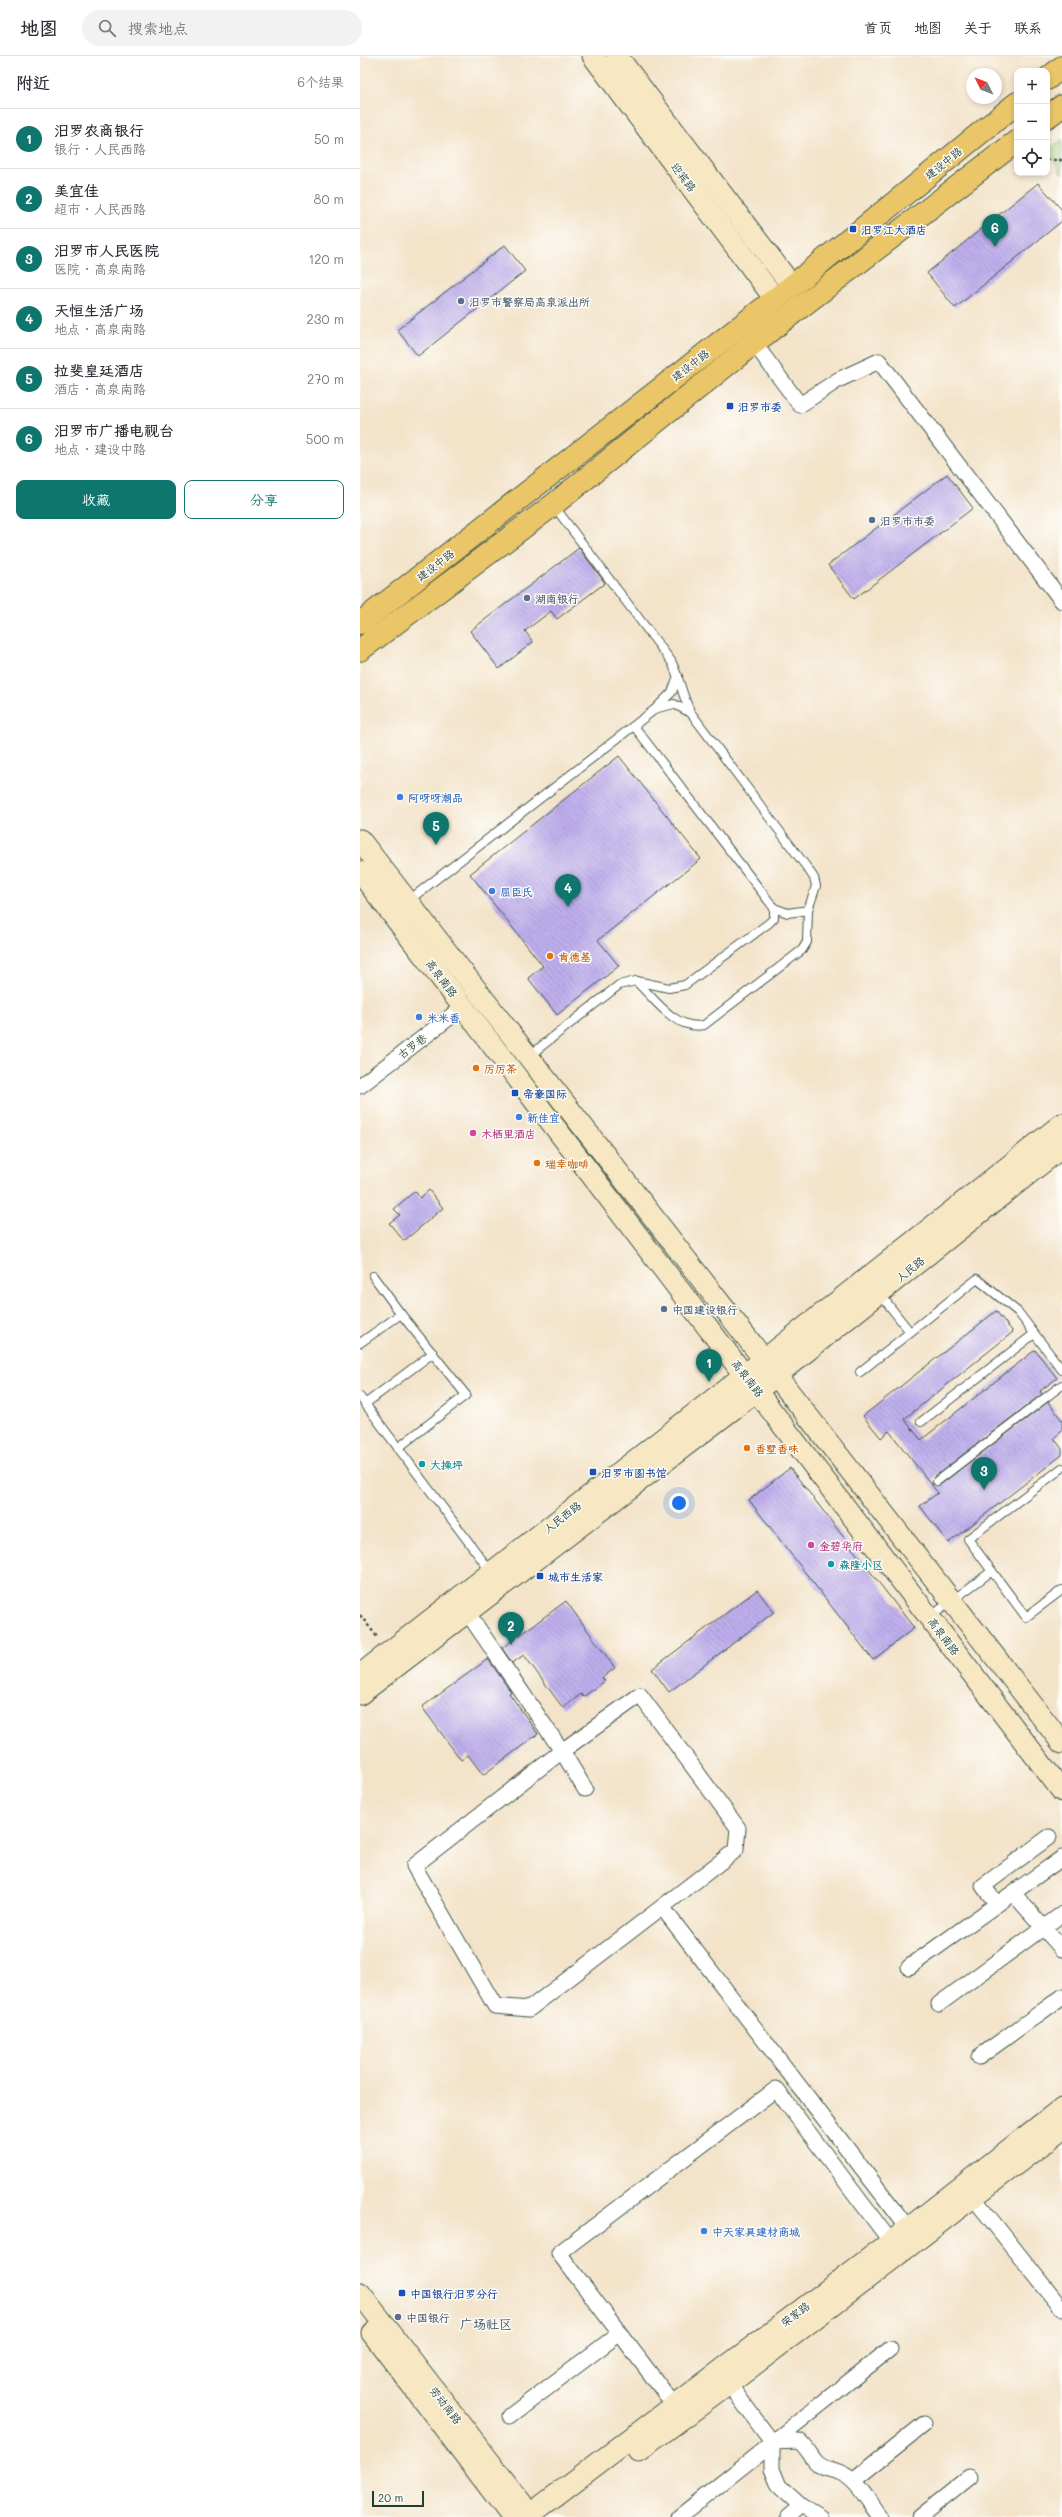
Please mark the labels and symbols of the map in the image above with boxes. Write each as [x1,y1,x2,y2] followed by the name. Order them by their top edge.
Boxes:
[966,68,1002,104] north arrow
[921,143,965,183] street label: 建设中路
[668,159,700,195] street label: 迎宾路
[982,214,1008,247] pin: 6
[861,222,927,237] place label: 汨罗江大酒店
[848,224,858,234] marker: 汨罗江大酒店
[469,294,590,309] place label: 汨罗市警察局高泉派出所
[456,296,466,306] marker: 汨罗市警察局高泉派出所
[668,346,712,384] street label: 建设中路
[738,399,782,414] place label: 汨罗市委
[725,401,735,411] marker: 汨罗市委
[880,513,935,528] place label: 汨罗市市委
[867,515,877,525] marker: 汨罗市市委
[413,546,457,584] street label: 建设中路
[535,591,579,606] place label: 湖南银行
[522,593,532,603] marker: 湖南银行
[408,790,463,805] place label: 阿呀呀潮品
[395,792,405,802] marker: 阿呀呀潮品
[423,812,449,845] pin: 5
[555,874,581,907] pin: 4
[500,884,533,899] place label: 屈臣氏
[487,886,497,896] marker: 屈臣氏
[558,949,591,964] place label: 肯德基
[545,951,555,961] marker: 肯德基
[423,956,461,1000] street label: 高泉南路
[427,1010,460,1025] place label: 米米香
[414,1012,424,1022] marker: 米米香
[394,1030,430,1062] street label: 古罗巷
[484,1061,517,1076] place label: 厉厉茶
[471,1063,481,1073] marker: 厉厉茶
[523,1086,567,1101] place label: 帝豪国际
[510,1088,520,1098] marker: 帝豪国际
[527,1110,560,1125] place label: 新佳宜
[514,1112,524,1122] marker: 新佳宜
[481,1126,536,1141] place label: 木栖里酒店
[468,1128,478,1138] marker: 木栖里酒店
[545,1156,589,1171] place label: 瑞幸咖啡
[532,1158,542,1168] marker: 瑞幸咖啡
[892,1253,928,1285] street label: 人民路
[672,1302,738,1317] place label: 中国建设银行
[659,1304,669,1314] marker: 中国建设银行
[696,1349,722,1382] pin: 1
[729,1356,767,1400] street label: 高泉南路
[755,1441,799,1456] place label: 香墅香味
[742,1443,752,1453] marker: 香墅香味
[430,1457,463,1472] place label: 大操坪
[971,1457,997,1490] pin: 3
[417,1459,427,1469] marker: 大操坪
[601,1465,667,1480] place label: 汨罗市图书馆
[588,1467,598,1477] marker: 汨罗市图书馆
[669,1493,689,1513] your location
[540,1498,584,1536] street label: 人民西路
[819,1538,863,1553] place label: 金碧华府
[806,1540,816,1550] marker: 金碧华府
[839,1557,883,1572] place label: 森隆小区
[826,1559,836,1569] marker: 森隆小区
[548,1569,603,1584] place label: 城市生活家
[535,1571,545,1581] marker: 城市生活家
[498,1612,524,1645] pin: 2
[925,1614,963,1658] street label: 高泉南路
[712,2224,800,2239] place label: 中天家具建材商城
[699,2226,709,2236] marker: 中天家具建材商城
[410,2286,498,2301] place label: 中国银行汨罗分行
[397,2288,407,2298] marker: 中国银行汨罗分行
[777,2298,813,2330] street label: 荣家路
[406,2310,450,2325] place label: 中国银行
[393,2312,403,2322] marker: 中国银行
[460,2315,512,2332] district label: 广场社区
[427,2383,465,2427] street label: 劳动南路
[372,2489,424,2508] scale bar

